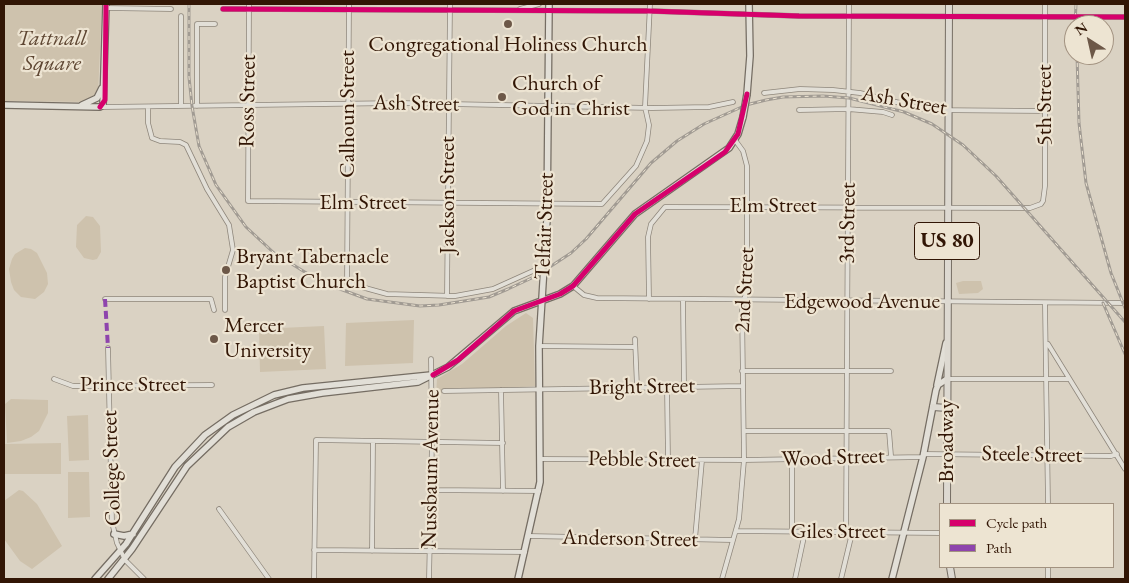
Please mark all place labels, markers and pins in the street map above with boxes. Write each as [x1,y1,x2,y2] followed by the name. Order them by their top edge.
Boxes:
[502,18,514,30] marker: Congregational Holiness Church
[368,32,648,58] place label: Congregational Holiness Church
[512,71,630,122] place label: Church of God in Christ
[496,91,508,103] marker: Church of God in Christ
[236,244,389,296] place label: Bryant Tabernacle Baptist Church
[220,264,232,276] marker: Bryant Tabernacle Baptist Church
[224,313,311,364] place label: Mercer University
[208,333,220,345] marker: Mercer University

